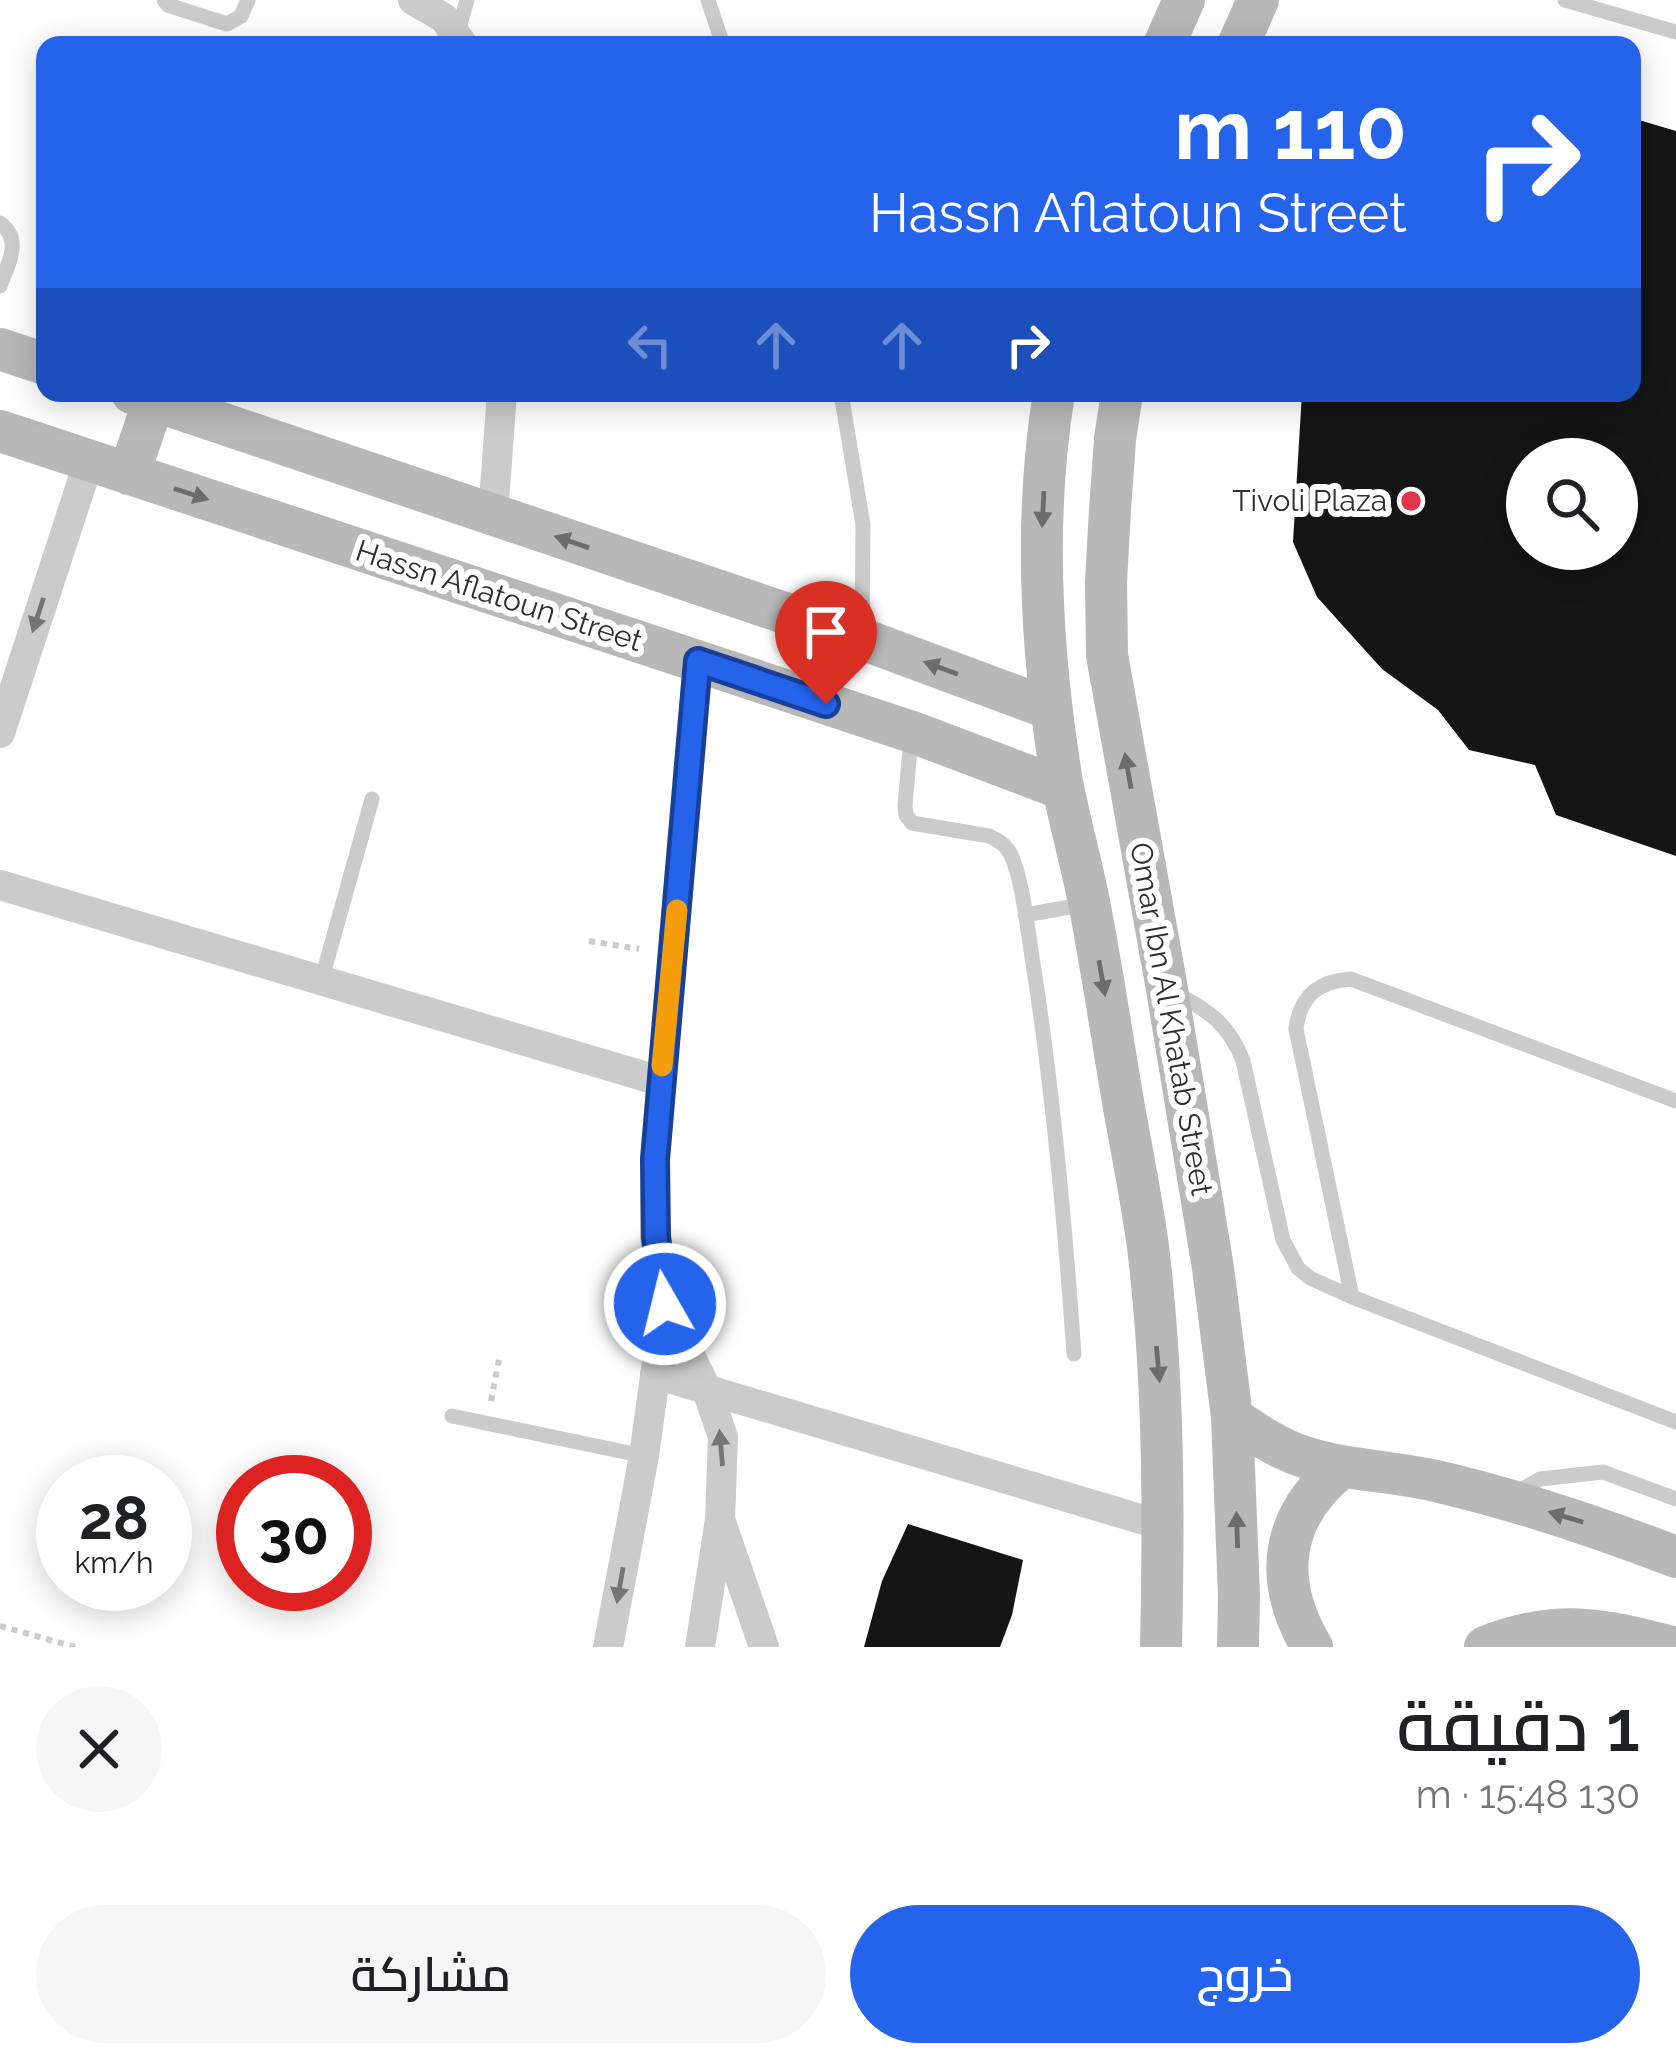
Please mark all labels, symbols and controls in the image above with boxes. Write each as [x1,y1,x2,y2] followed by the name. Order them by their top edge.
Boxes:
[1174,80,1407,179] text: 110 m
[1449,84,1605,240] icon: right
[869,181,1407,245] text: Hassn Aflatoun Street
[617,312,683,378] icon: left
[743,312,809,378] icon: ahead
[869,312,935,378] icon: ahead
[995,312,1061,378] icon: right
[1506,438,1638,570] map controls
[1506,438,1638,570] button: search
[1232,483,1387,518] place label: Tivoli Plaza
[173,486,210,505] one-way arrow
[1398,488,1424,514] marker: Tivoli Plaza
[1033,491,1052,529] one-way arrow
[553,531,590,550] one-way arrow
[352,533,647,658] street label: Hassn Aflatoun Street
[775,581,877,704] pin
[28,597,47,634] one-way arrow
[793,599,859,665] icon: arrive
[923,658,959,677] one-way arrow
[1118,751,1136,789] one-way arrow
[1123,840,1220,1198] street label: Omar Ibn Al Khatab Street
[1092,960,1111,997] one-way arrow
[602,1241,728,1367] position arrow
[1148,1346,1167,1383] one-way arrow
[712,1429,731,1466] one-way arrow
[216,1455,372,1611] speed limit sign: 30
[79,1483,149,1553] text: 28
[1547,1506,1584,1525] one-way arrow
[1227,1510,1246,1548] one-way arrow
[74,1545,154,1580] text: km/h
[610,1567,629,1605] one-way arrow
[1397,1683,1640,1768] text: 1 دقيقة
[36,1686,162,1812] button: close
[1416,1771,1640,1817] text: 130 m · 15:48
[36,1905,826,2043] button: مشاركة
[850,1905,1640,2043] button: خروج

